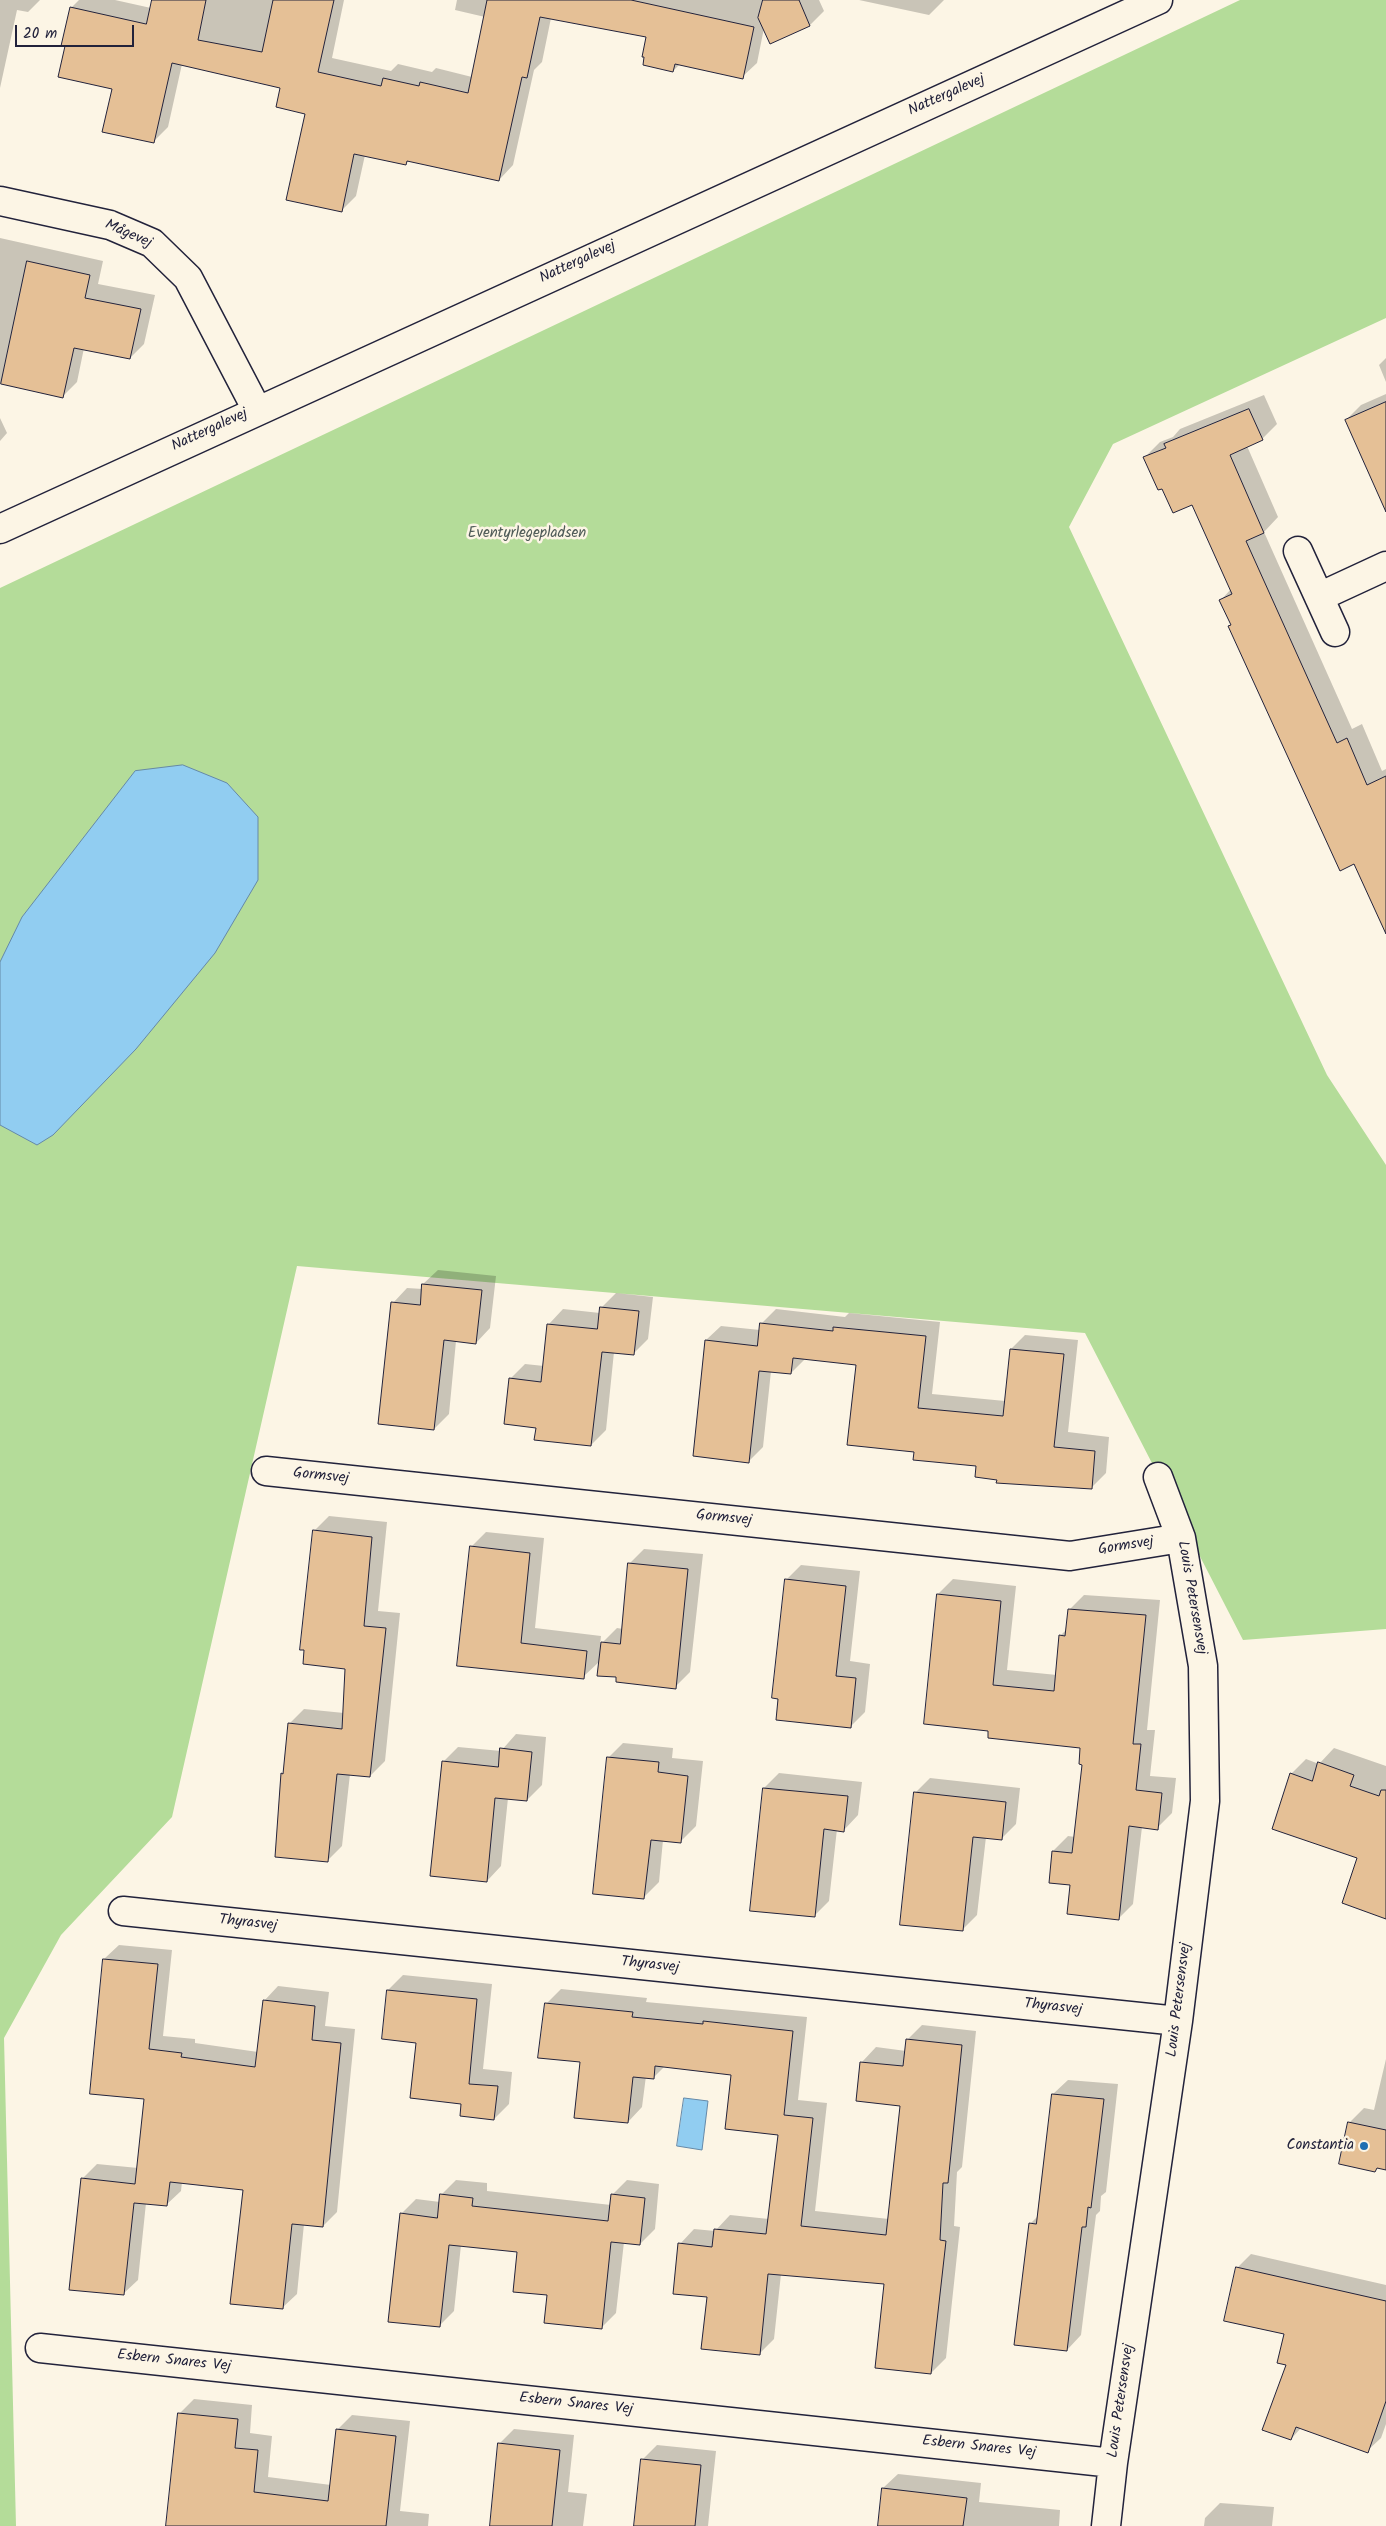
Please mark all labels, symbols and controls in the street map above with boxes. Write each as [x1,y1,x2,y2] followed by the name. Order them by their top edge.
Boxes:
[18,15,136,47] scale bar
[23,22,57,46] text: 20 m
[906,71,988,121] street label: Nattergalevej
[102,217,154,253] street label: Mågevej
[537,238,619,288] street label: Nattergalevej
[169,406,251,456] street label: Nattergalevej
[468,525,586,543] park label: Eventyrlegepladsen
[292,1465,350,1489] street label: Gormsvej
[695,1507,753,1531] street label: Gormsvej
[1097,1534,1155,1560] street label: Gormsvej
[1172,1540,1210,1656] street label: Louis Petersensvej
[218,1912,278,1936] street label: Thyrasvej
[1164,1942,1196,2058] street label: Louis Petersensvej
[620,1954,680,1978] street label: Thyrasvej
[1023,1996,1083,2020] street label: Thyrasvej
[1287,2137,1354,2155] place label: Constantia
[1358,2140,1370,2152] marker: Constantia
[1105,2343,1139,2459] street label: Louis Petersensvej
[116,2347,232,2377] street label: Esbern Snares Vej
[518,2390,634,2420] street label: Esbern Snares Vej
[921,2433,1037,2463] street label: Esbern Snares Vej

